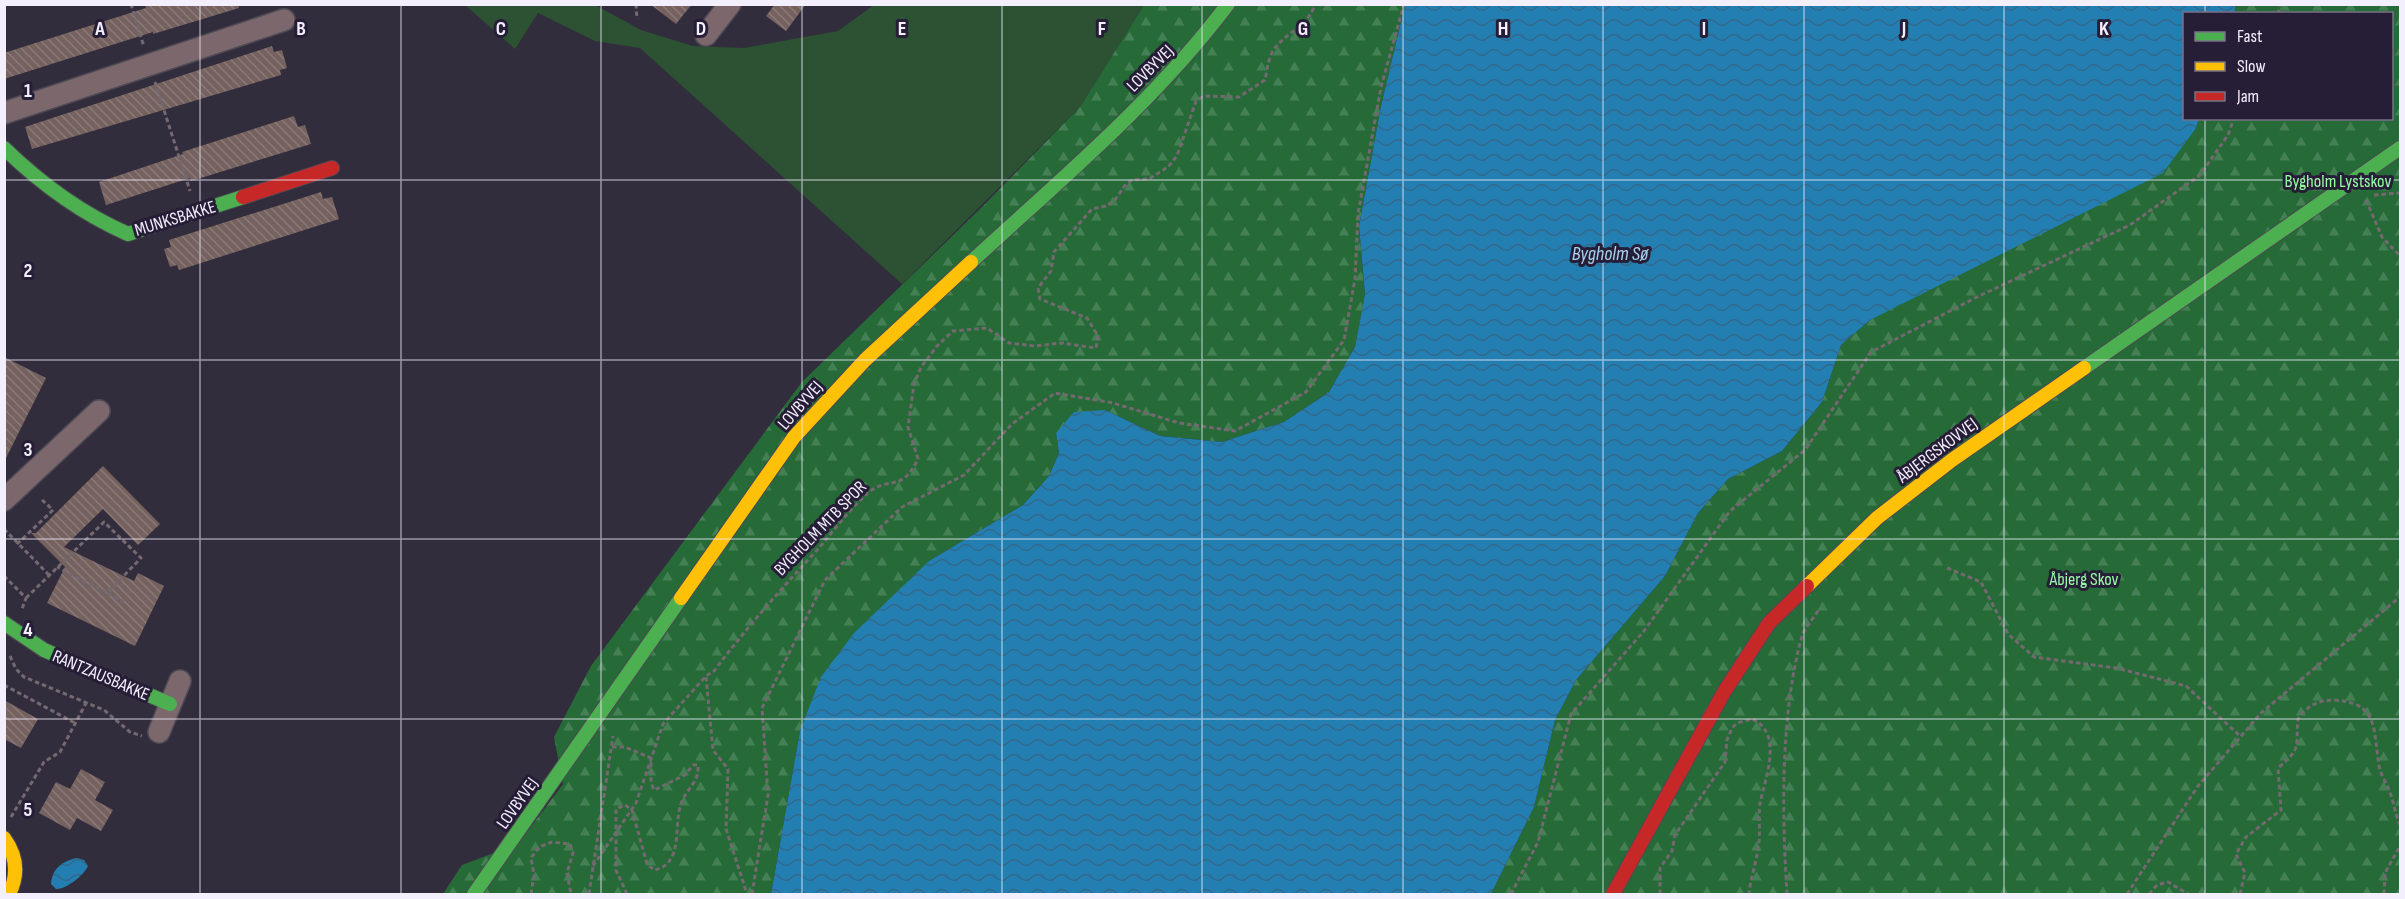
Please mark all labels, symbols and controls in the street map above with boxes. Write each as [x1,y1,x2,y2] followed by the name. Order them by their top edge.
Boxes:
[2183,12,2393,120] legend
[94,17,105,41] text: A
[296,17,306,41] text: B
[496,17,506,41] text: C
[696,17,706,41] text: D
[898,17,906,41] text: E
[1098,17,1106,41] text: F
[1298,17,1308,41] text: G
[1498,17,1508,41] text: H
[1702,17,1706,41] text: I
[1901,17,1906,41] text: J
[2099,17,2109,41] text: K
[2237,26,2263,47] text: Fast
[1122,40,1178,96] street label: LOVBYVEJ
[2237,56,2266,77] text: Slow
[24,79,32,103] text: 1
[2236,86,2259,107] text: Jam
[2285,171,2391,192] park label: Bygholm Lystskov
[132,196,218,241] street label: MUNKSBAKKE
[1572,242,1649,266] water label: Bygholm Sø
[24,259,32,283] text: 2
[773,377,827,434] street label: LOVBYVEJ
[1892,413,1982,488] street label: ÅBJERGSKOVVEJ
[24,438,33,462] text: 3
[770,477,871,580] street label: BYGHOLM MTB SPOR
[2048,569,2119,590] park label: Åbjerg Skov
[23,618,33,642] text: 4
[49,646,152,705] street label: RANTZAUSBAKKE
[492,774,543,833] street label: LOVBYVEJ
[24,798,33,822] text: 5

